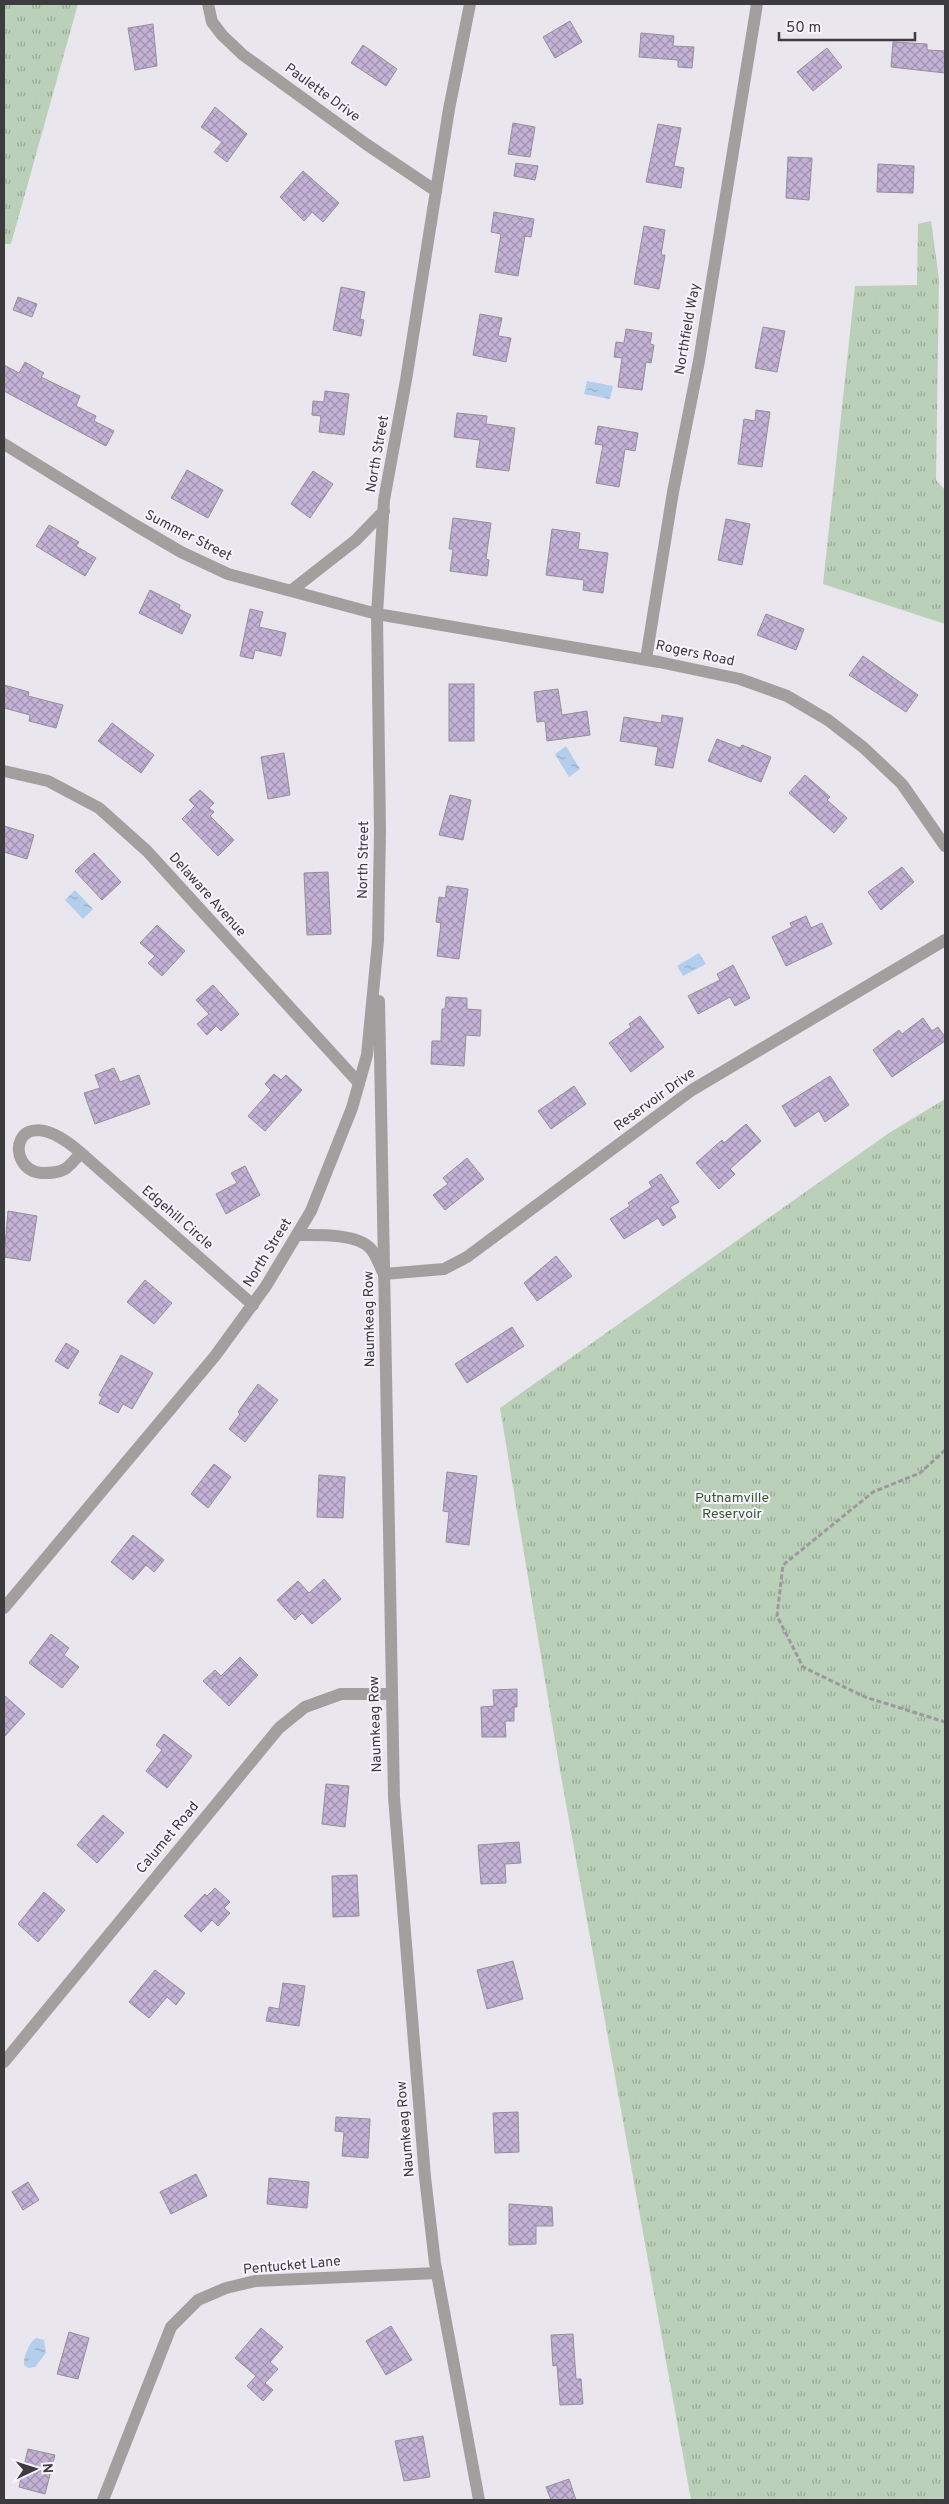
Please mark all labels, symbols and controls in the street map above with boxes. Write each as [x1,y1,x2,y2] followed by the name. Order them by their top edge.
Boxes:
[779,10,915,42] scale bar
[786,19,821,38] text: 50 m
[281,60,363,126] street label: Paulette Drive
[672,282,704,376] street label: Northfield Way
[363,414,393,494] street label: North Street
[142,507,234,565] street label: Summer Street
[654,637,736,671] street label: Rogers Road
[355,821,373,899] street label: North Street
[165,849,249,941] street label: Delaware Avenue
[611,1065,699,1135] street label: Reservoir Drive
[138,1182,216,1254] street label: Edgehill Circle
[240,1215,296,1291] street label: North Street
[361,1271,379,1367] street label: Naumkeag Row
[695,1490,769,1523] park label: Putnamville Reservoir
[366,1675,386,1773] street label: Naumkeag Row
[133,1799,203,1877] street label: Calumet Road
[393,2080,419,2178] street label: Naumkeag Row
[242,2253,342,2279] street label: Pentucket Lane
[10,2444,60,2494] north arrow
[38,2463,55,2474] text: N

